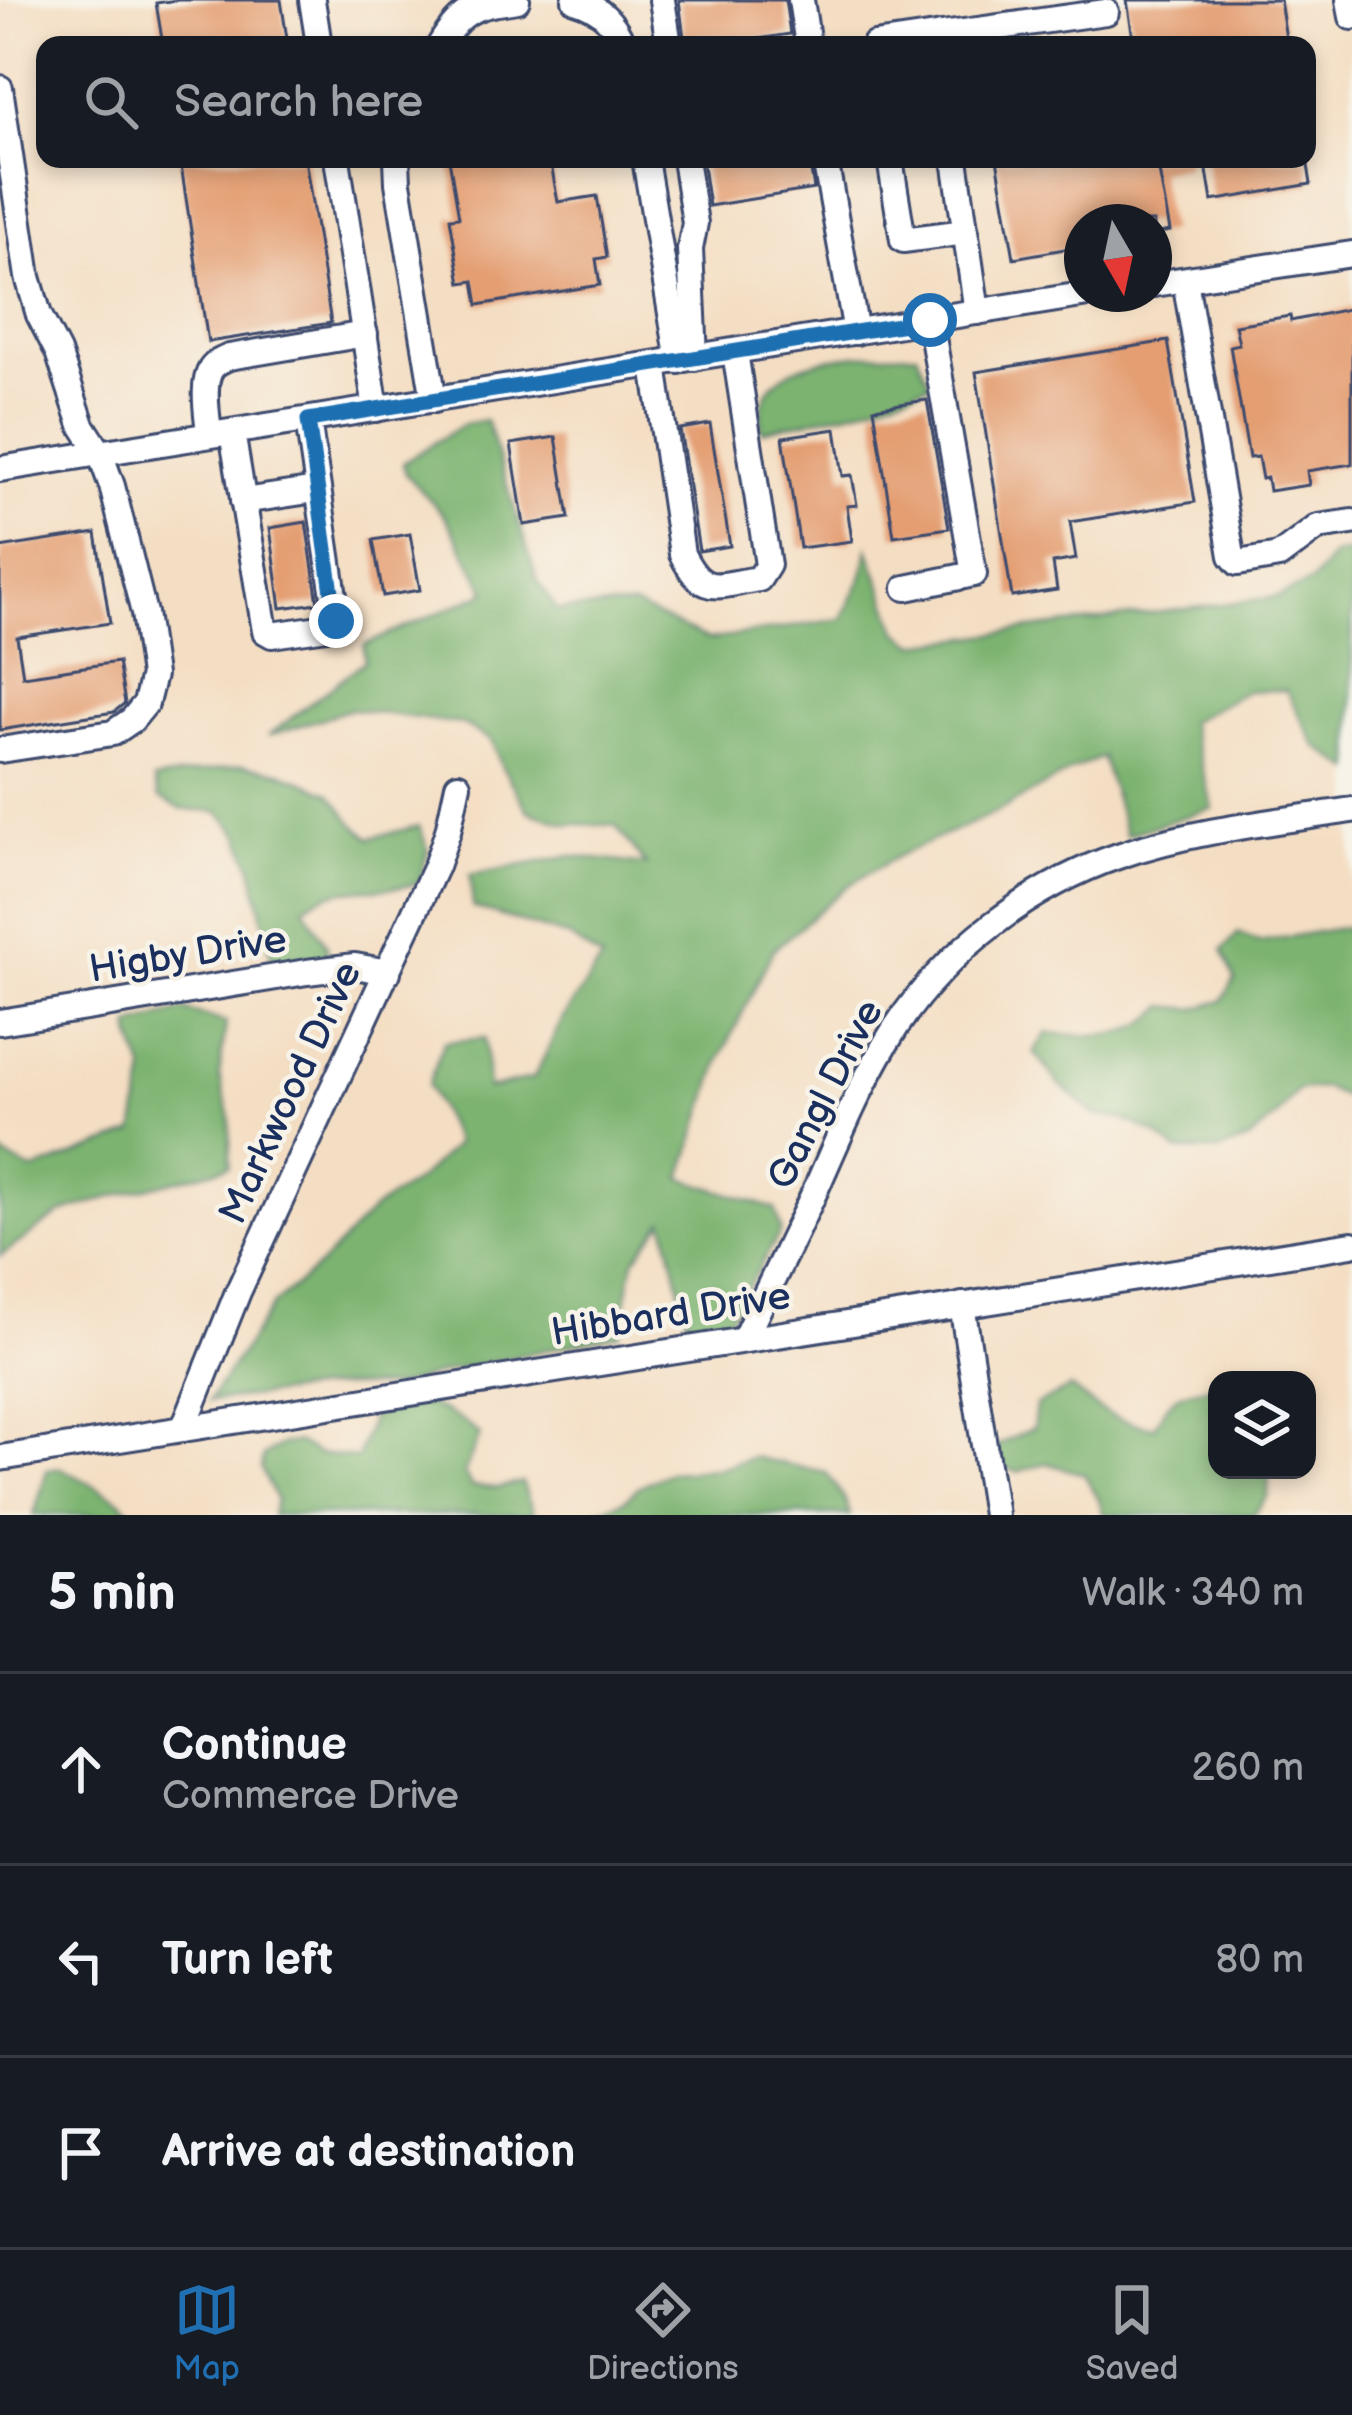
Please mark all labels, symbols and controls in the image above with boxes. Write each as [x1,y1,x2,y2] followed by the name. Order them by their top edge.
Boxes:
[36,36,1316,168] search box
[78,69,144,135] icon: search
[174,75,423,130] text: Search here
[1064,204,1172,312] north arrow
[903,293,957,347] route start
[309,594,363,648] route end
[86,916,290,994] street label: Higby Drive
[210,955,372,1231] street label: Markwood Drive
[758,992,894,1198] street label: Gangl Drive
[548,1273,794,1357] street label: Hibbard Drive
[1208,1371,1316,1479] map controls
[1208,1371,1316,1479] button: layers
[48,1563,176,1624] text: 5 min
[1082,1570,1304,1617] text: Walk · 340 m
[162,1718,347,1773] text: Continue
[48,1736,114,1802] icon: ahead
[1191,1745,1304,1792] text: 260 m
[162,1773,459,1820] text: Commerce Drive
[48,1928,114,1994] icon: left
[162,1933,333,1988] text: Turn left
[1216,1937,1304,1984] text: 80 m
[48,2120,114,2186] icon: arrive
[162,2125,575,2180] text: Arrive at destination
[174,2277,240,2389] tab: Map
[587,2277,739,2389] tab: Directions
[1086,2277,1178,2389] tab: Saved

